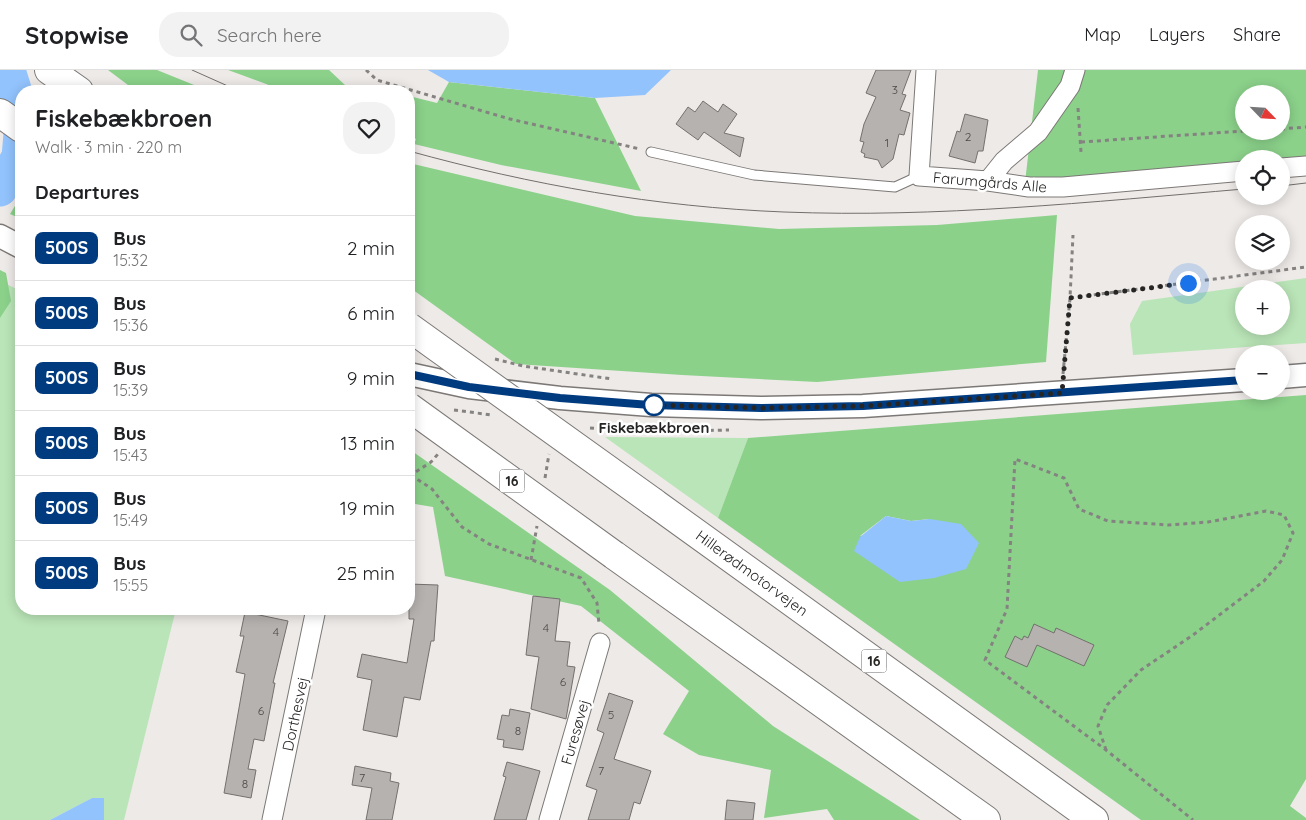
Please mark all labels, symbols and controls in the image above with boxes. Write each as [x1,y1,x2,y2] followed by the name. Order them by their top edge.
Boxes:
[159,12,509,57] search box
[25,20,129,50] text: Stopwise
[177,21,205,49] icon: search
[217,23,322,47] text: Search here
[1084,23,1121,46] text: Map
[1149,23,1205,46] text: Layers
[1233,23,1281,46] text: Share
[892,82,898,97] house number: 3
[1235,85,1290,140] north arrow
[1235,85,1290,400] map controls
[343,102,395,154] button: heart
[35,103,212,133] text: Fiskebækbroen
[965,129,972,144] house number: 2
[885,135,889,150] house number: 1
[35,137,182,157] text: Walk · 3 min · 220 m
[1235,150,1290,205] button: locate
[932,168,1048,196] street label: Farumgårds Alle
[35,180,139,204] text: Departures
[1235,215,1290,270] button: layers
[113,226,146,250] text: Bus
[45,236,88,259] text: 500S
[347,236,395,260] text: 2 min
[113,250,148,270] text: 15:32
[1176,271,1201,296] your location
[1235,280,1290,335] button: +
[113,291,146,315] text: Bus
[45,301,88,324] text: 500S
[347,301,395,325] text: 6 min
[113,315,148,335] text: 15:36
[1235,345,1290,400] button: −
[113,356,146,380] text: Bus
[45,366,88,389] text: 500S
[347,366,395,390] text: 9 min
[113,380,148,400] text: 15:39
[643,394,665,416] marker: Fiskebækbroen
[599,418,709,437] place label: Fiskebækbroen
[113,421,146,445] text: Bus
[45,431,88,454] text: 500S
[340,431,395,455] text: 13 min
[113,445,148,465] text: 15:43
[500,470,524,492] road number: 16
[113,486,146,510] text: Bus
[45,496,88,519] text: 500S
[340,496,395,520] text: 19 min
[113,510,148,530] text: 15:49
[692,526,812,620] street label: Hillerødmotorvejen
[113,551,146,575] text: Bus
[45,561,88,584] text: 500S
[337,561,395,585] text: 25 min
[113,575,148,595] text: 15:55
[543,620,549,635] house number: 4
[273,624,279,639] house number: 4
[862,650,886,672] road number: 16
[560,674,567,689] house number: 6
[278,675,312,753] street label: Dorthesvej
[557,697,593,767] street label: Furesøvej
[258,703,265,718] house number: 6
[608,707,614,722] house number: 5
[515,723,521,738] house number: 8
[598,763,604,778] house number: 7
[359,770,365,785] house number: 7
[242,776,248,791] house number: 8

